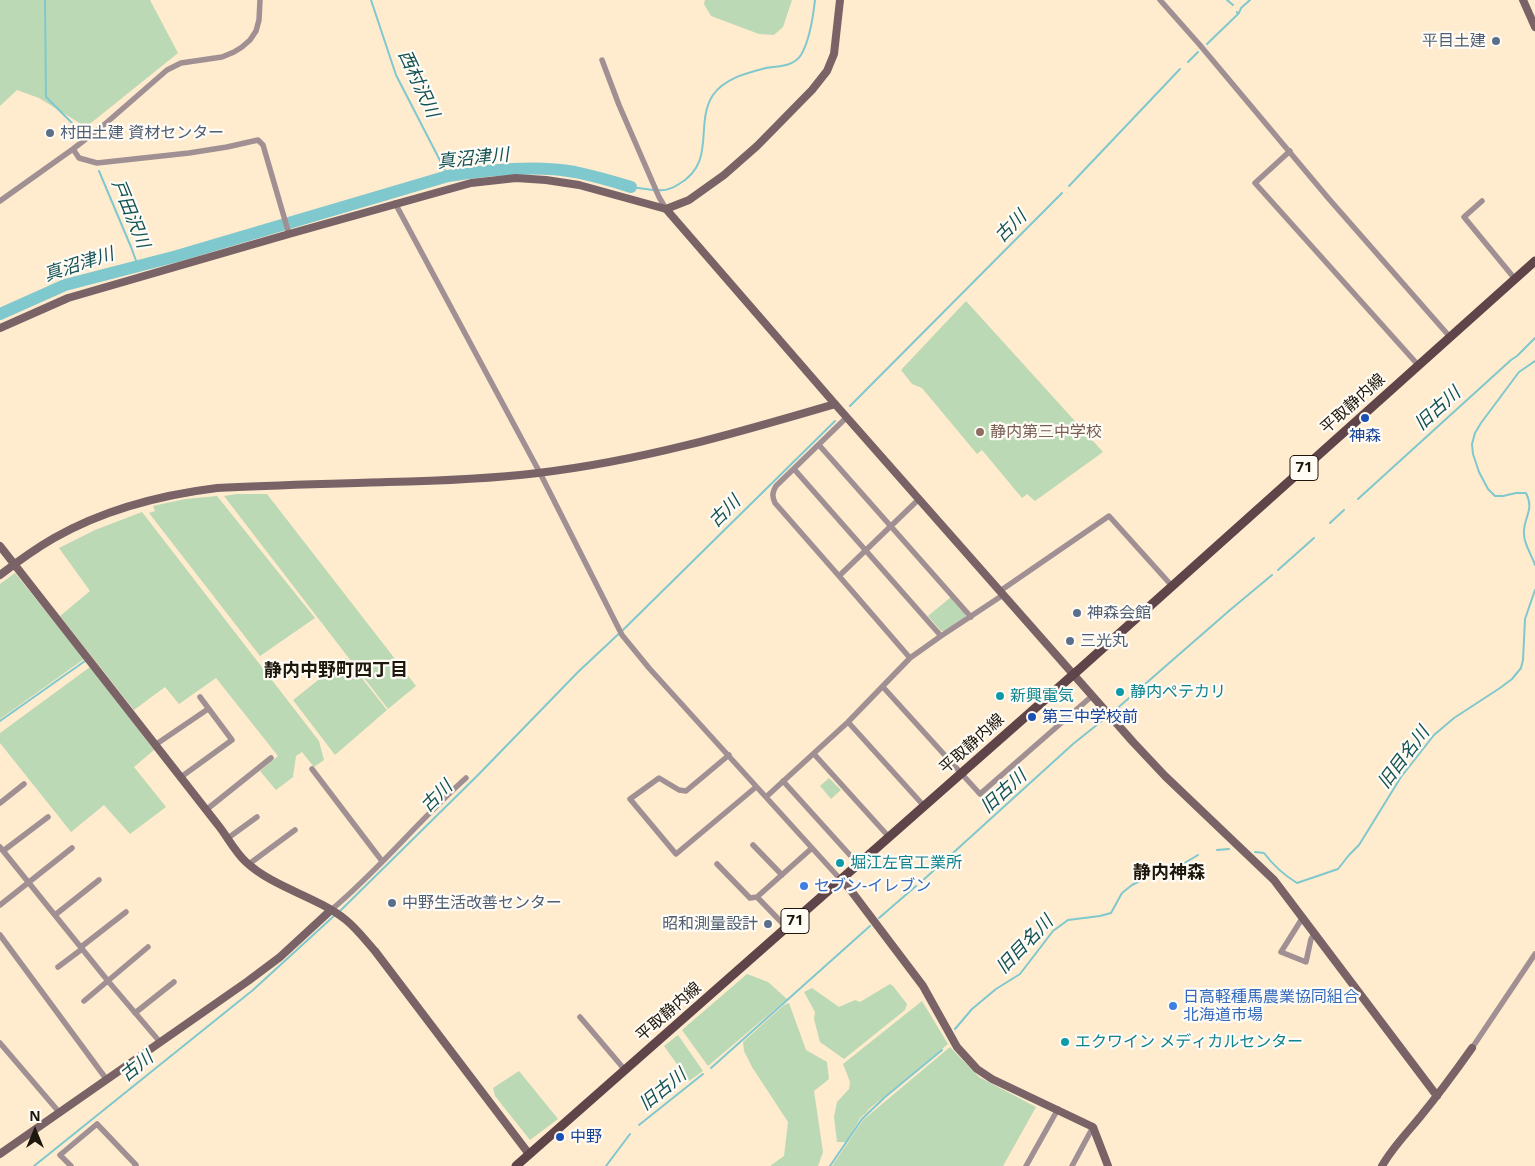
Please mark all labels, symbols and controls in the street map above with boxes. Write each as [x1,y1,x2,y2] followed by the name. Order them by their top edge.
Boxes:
[1422,31,1486,51] place label: 平目土建
[1490,35,1502,47] marker: 平目土建
[393,47,443,121] water label: 西村沢川
[60,123,224,143] place label: 村田土建 資材センター
[44,127,56,139] marker: 村田土建 資材センター
[436,144,510,174] water label: 真沼津川
[107,177,153,251] water label: 戸田沢川
[991,207,1031,247] water label: 古川
[41,244,117,286] water label: 真沼津川
[1317,370,1389,438] street label: 平取静内線
[1411,383,1465,435] water label: 旧古川
[1359,412,1371,424] marker: 神森
[990,422,1102,442] place label: 静内第三中学校
[974,426,986,438] marker: 静内第三中学校
[1349,426,1381,446] place label: 神森
[1290,456,1318,480] road number: 71
[705,492,745,532] water label: 古川
[1087,603,1151,623] place label: 神森会館
[1071,607,1083,619] marker: 神森会館
[1080,631,1128,651] place label: 三光丸
[1064,635,1076,647] marker: 三光丸
[264,660,408,682] district label: 静内中野町四丁目
[1130,682,1226,702] place label: 静内ぺテカリ
[1010,686,1074,706] place label: 新興電気
[1114,686,1126,698] marker: 静内ぺテカリ
[994,690,1006,702] marker: 新興電気
[1042,707,1138,727] place label: 第三中学校前
[936,710,1008,778] street label: 平取静内線
[1026,711,1038,723] marker: 第三中学校前
[1374,723,1434,793] water label: 旧目名川
[977,766,1031,818] water label: 旧古川
[417,777,457,817] water label: 古川
[850,853,962,873] place label: 堀江左官工業所
[834,857,846,869] marker: 堀江左官工業所
[1133,862,1205,884] district label: 静内神森
[814,876,931,896] place label: セブン-イレブン
[798,880,810,892] marker: セブン-イレブン
[402,893,562,913] place label: 中野生活改善センター
[386,897,398,909] marker: 中野生活改善センター
[781,908,809,934] road number: 71
[992,912,1058,978] water label: 旧目名川
[662,914,758,934] place label: 昭和測量設計
[762,918,774,930] marker: 昭和測量設計
[633,979,705,1045] street label: 平取静内線
[1183,987,1359,1025] place label: 日高軽種馬農業協同組合 北海道市場
[1167,1000,1179,1012] marker: 日高軽種馬農業協同組合 北海道市場
[1075,1032,1303,1052] place label: エクワイン メディカルセンター
[1059,1036,1071,1048] marker: エクワイン メディカルセンター
[116,1047,158,1087] water label: 古川
[635,1065,691,1115] water label: 旧古川
[10,1106,60,1156] north arrow
[29,1106,41,1125] text: N
[570,1127,602,1147] place label: 中野
[554,1131,566,1143] marker: 中野

